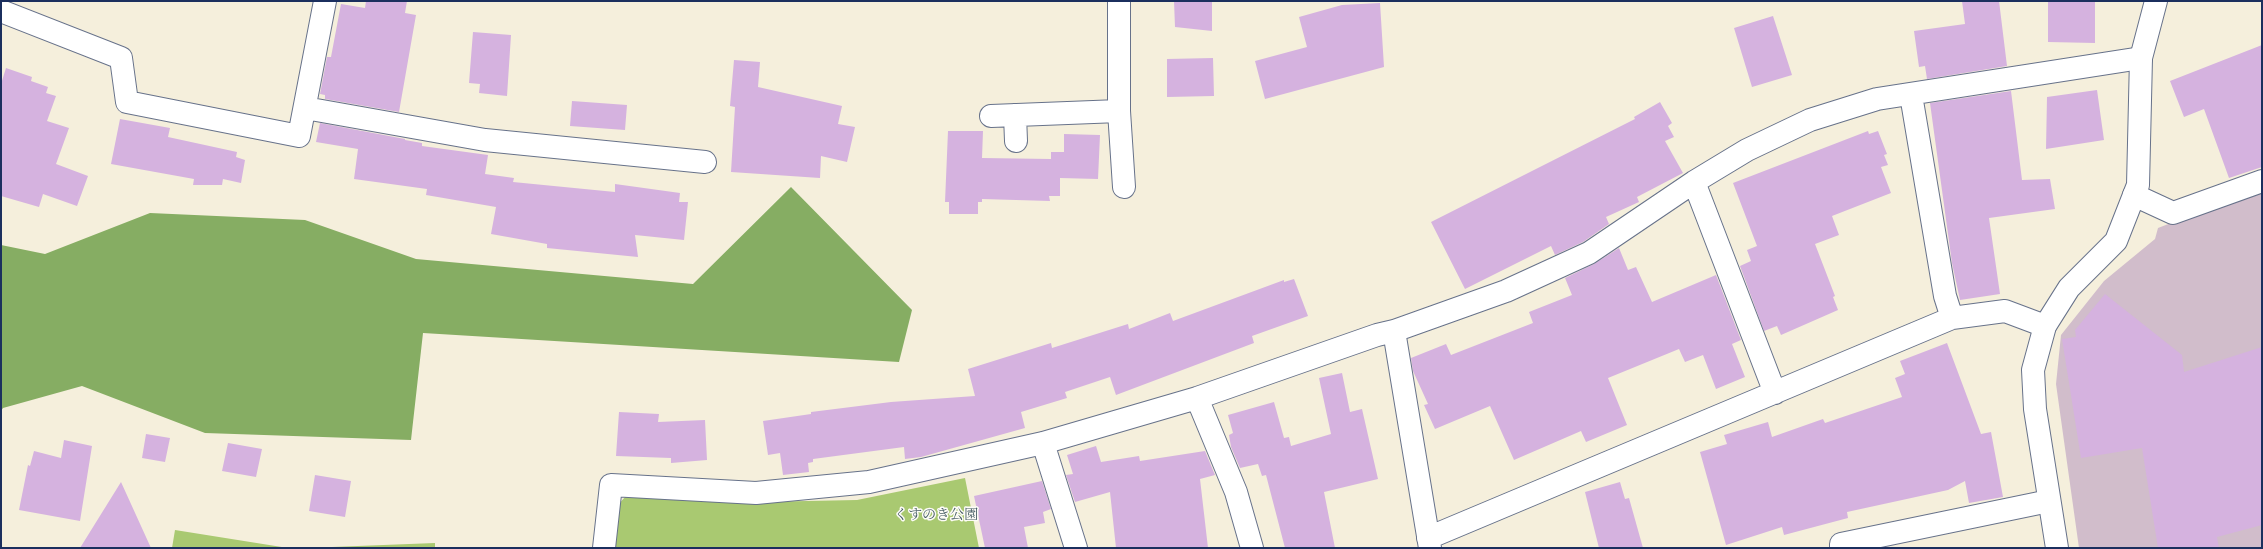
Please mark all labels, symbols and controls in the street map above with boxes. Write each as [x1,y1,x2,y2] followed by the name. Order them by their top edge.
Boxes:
[894,508,978,524] park label: くすのき公園

